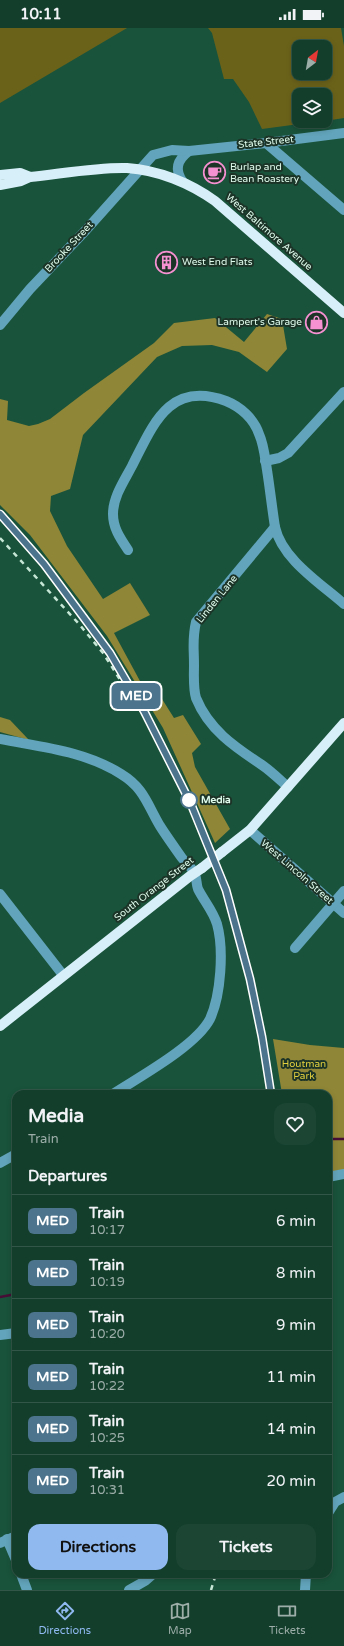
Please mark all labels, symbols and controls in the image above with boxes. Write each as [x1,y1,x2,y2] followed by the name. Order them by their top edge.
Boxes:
[20,5,62,23] text: 10:11
[292,40,332,80] north arrow
[292,40,332,128] map controls
[292,88,332,128] button: layers
[238,133,295,151] street label: State Street
[202,160,228,186] cafe icon: Burlap and Bean Roastery
[230,161,300,185] place label: Burlap and Bean Roastery
[223,191,315,273] street label: West Baltimore Avenue
[42,219,96,275] street label: Brooke Street
[153,249,179,275] building icon: West End Flats
[182,256,253,268] place label: West End Flats
[304,309,330,335] shop icon: Lampert's Garage
[218,316,302,328] place label: Lampert's Garage
[194,572,240,625] street label: Linden Lane
[113,683,159,709] line badge: MED
[120,687,152,704] text: MED
[180,791,198,809] marker: Media
[201,794,231,806] place label: Media
[258,837,336,907] street label: West Lincoln Street
[112,854,196,924] street label: South Orange Street
[282,1058,326,1082] park label: Houtman Park
[274,1103,316,1145] button: heart
[28,1105,84,1127] text: Media
[28,1131,59,1147] text: Train
[28,1167,107,1185] text: Departures
[89,1204,124,1222] text: Train
[36,1212,69,1229] text: MED
[276,1212,316,1230] text: 6 min
[89,1222,125,1238] text: 10:17
[89,1256,124,1274] text: Train
[36,1264,69,1281] text: MED
[276,1264,316,1282] text: 8 min
[89,1274,125,1290] text: 10:19
[89,1308,124,1326] text: Train
[36,1316,69,1333] text: MED
[276,1316,316,1334] text: 9 min
[89,1326,125,1342] text: 10:20
[89,1360,124,1378] text: Train
[36,1368,69,1385] text: MED
[267,1368,316,1386] text: 11 min
[89,1378,125,1394] text: 10:22
[89,1412,124,1430] text: Train
[36,1420,69,1437] text: MED
[267,1420,316,1438] text: 14 min
[89,1430,125,1446] text: 10:25
[89,1464,124,1482] text: Train
[36,1472,69,1489] text: MED
[267,1472,316,1490] text: 20 min
[89,1482,125,1498] text: 10:31
[28,1524,168,1570] button: Directions
[176,1524,316,1570] button: Tickets
[38,1600,91,1637] tab: Directions
[168,1600,192,1637] tab: Map
[269,1600,306,1637] tab: Tickets

